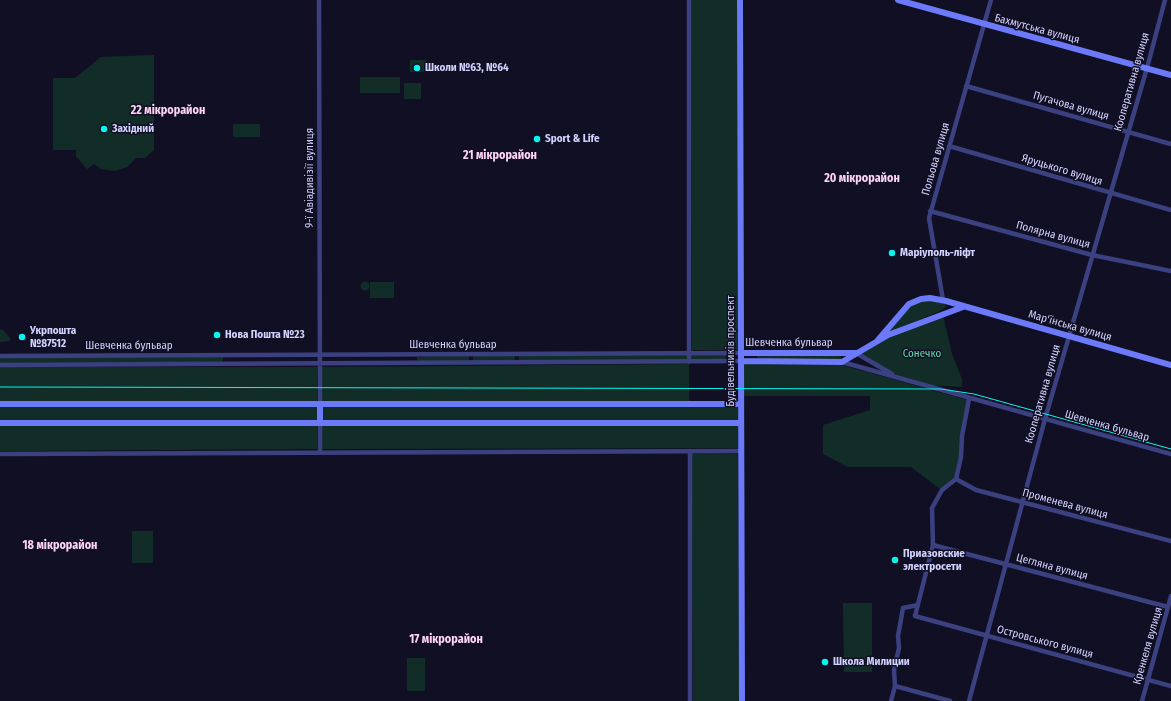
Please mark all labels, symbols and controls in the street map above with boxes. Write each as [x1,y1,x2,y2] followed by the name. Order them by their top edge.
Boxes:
[993,11,1081,47] street label: Бахмутська вулиця
[1112,31,1152,133] street label: Кооперативна вулиця
[425,61,509,75] place label: Школи №63, №64
[412,63,422,73] marker: Школи №63, №64
[1032,89,1110,123] street label: Пугачова вулиця
[131,104,205,118] district label: 22 мікрорайон
[919,121,953,197] street label: Польова вулиця
[112,122,154,136] place label: Західний
[99,124,109,134] marker: Західний
[303,128,317,228] street label: 9-ї Авіадивізії вулиця
[545,132,600,146] place label: Sport & Life
[532,134,542,144] marker: Sport & Life
[463,149,537,163] district label: 21 мікрорайон
[1020,151,1104,189] street label: Яруцького вулиця
[824,172,900,186] district label: 20 мікрорайон
[1015,219,1091,251] street label: Полярна вулиця
[900,246,975,260] place label: Маріуполь-ліфт
[887,248,897,258] marker: Маріуполь-ліфт
[724,295,738,407] street label: Будівельників проспект
[1027,308,1113,344] street label: Мар'їнська вулиця
[30,324,76,350] place label: Укрпошта №87512
[225,328,305,342] place label: Нова Пошта №23
[212,330,222,340] marker: Нова Пошта №23
[17,332,27,342] marker: Укрпошта №87512
[745,336,833,350] street label: Шевченка бульвар
[409,338,497,352] street label: Шевченка бульвар
[85,339,173,353] street label: Шевченка бульвар
[1023,343,1063,445] street label: Кооперативна вулиця
[903,347,941,361] park label: Сонечко
[1063,408,1151,444] street label: Шевченка бульвар
[1021,486,1109,522] street label: Променева вулиця
[23,539,97,553] district label: 18 мікрорайон
[903,547,965,573] place label: Приазовские электросети
[1015,551,1089,583] street label: Цегляна вулиця
[890,555,900,565] marker: Приазовские электросети
[1131,606,1165,686] street label: Кренкеля вулиця
[995,623,1095,661] street label: Островського вулиця
[409,633,483,647] district label: 17 мікрорайон
[833,655,910,669] place label: Школа Милиции
[820,657,830,667] marker: Школа Милиции

